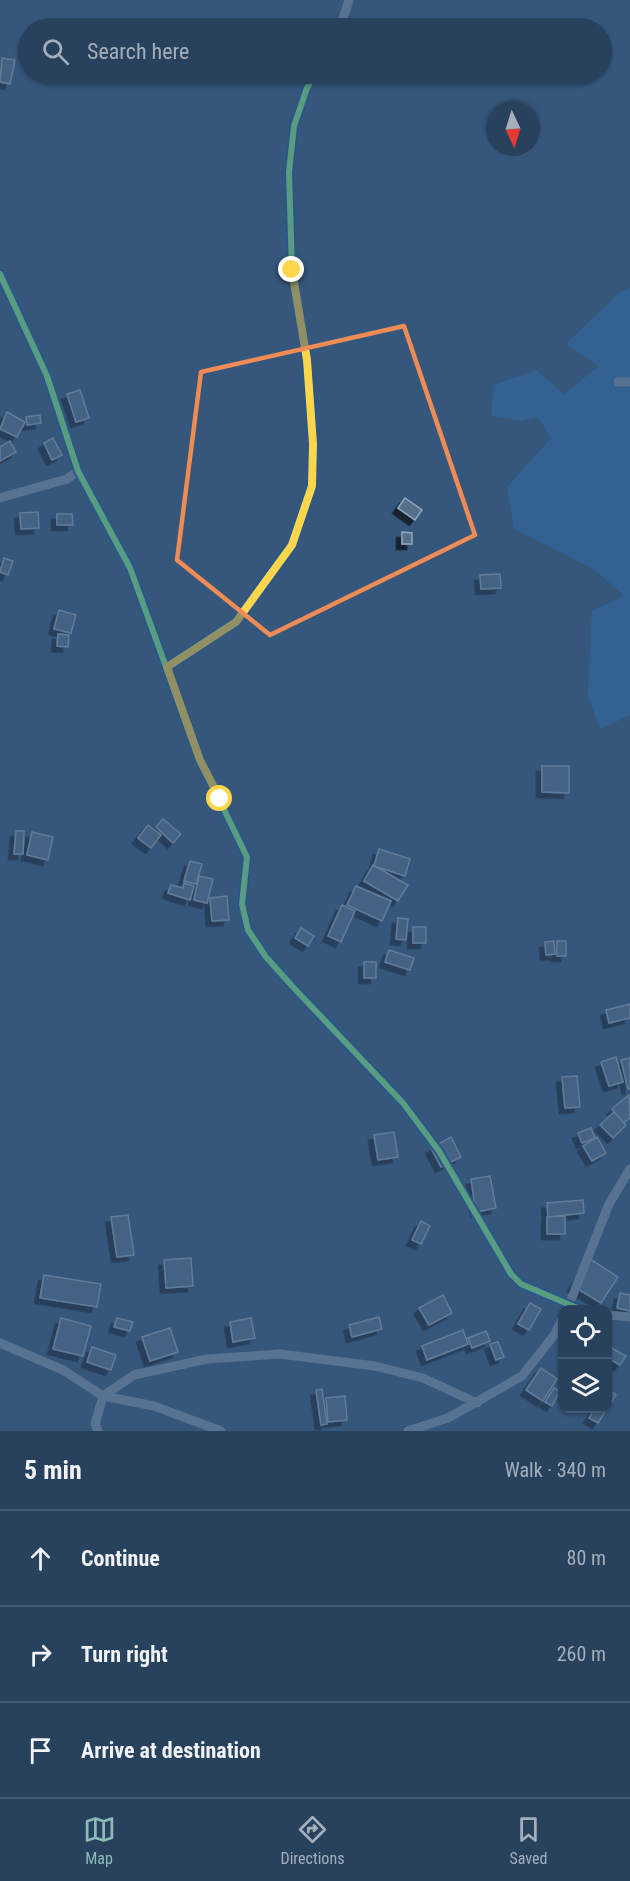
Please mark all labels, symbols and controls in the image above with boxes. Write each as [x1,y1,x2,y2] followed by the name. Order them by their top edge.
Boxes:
[18,18,612,84] search box
[39,35,72,68] icon: search
[87,39,189,64] text: Search here
[486,102,540,156] north arrow
[278,256,304,282] route end
[206,785,232,811] route start
[558,1305,612,1413] map controls
[558,1305,612,1359] button: locate
[558,1359,612,1413] button: layers
[24,1455,82,1485] text: 5 min
[505,1458,606,1482] text: Walk · 340 m
[24,1542,57,1575] icon: ahead
[81,1546,160,1571] text: Continue
[567,1546,606,1570] text: 80 m
[24,1638,57,1671] icon: right
[81,1642,168,1667] text: Turn right
[557,1642,606,1666] text: 260 m
[24,1734,57,1767] icon: arrive
[81,1738,261,1763] text: Arrive at destination
[83,1813,116,1868] tab: Map
[281,1813,344,1868] tab: Directions
[509,1813,547,1868] tab: Saved

